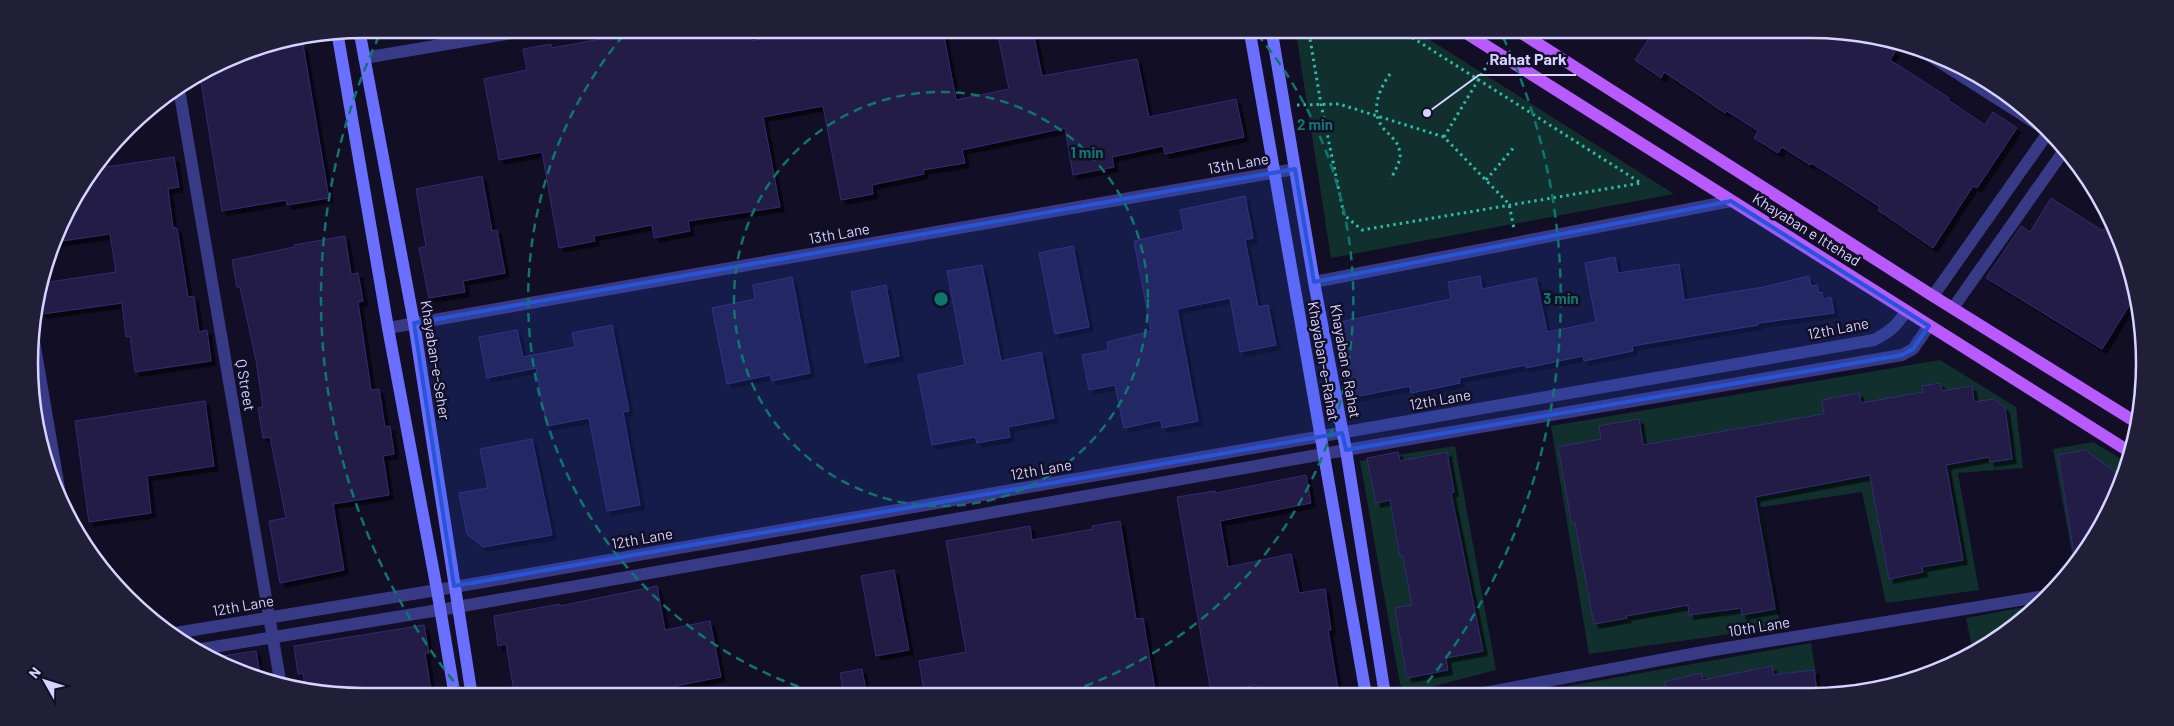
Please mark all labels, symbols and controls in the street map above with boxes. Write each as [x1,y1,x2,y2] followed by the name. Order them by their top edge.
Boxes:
[1479,44,1576,75] callout: Rahat Park
[1489,49,1567,68] text: Rahat Park
[1297,115,1333,133] text: 2 min
[1071,143,1103,161] text: 1 min
[1206,149,1270,177] street label: 13th Lane
[1750,189,1864,269] street label: Khayaban e Ittehad
[807,219,871,247] street label: 13th Lane
[1543,289,1579,307] text: 3 min
[932,290,950,308] centre of rings
[418,299,454,422] street label: Khayaban-e-Seher
[1305,300,1343,422] street label: Khayaban-e-Rahat
[1327,303,1365,419] street label: Khayaban e Rahat
[1806,313,1870,343] street label: 12th Lane
[233,358,259,412] street label: Q Street
[1408,385,1472,413] street label: 12th Lane
[1009,455,1073,483] street label: 12th Lane
[610,524,674,552] street label: 12th Lane
[211,591,275,619] street label: 12th Lane
[1727,612,1791,640] street label: 10th Lane
[20,656,70,706] north arrow
[25,664,44,681] text: N

